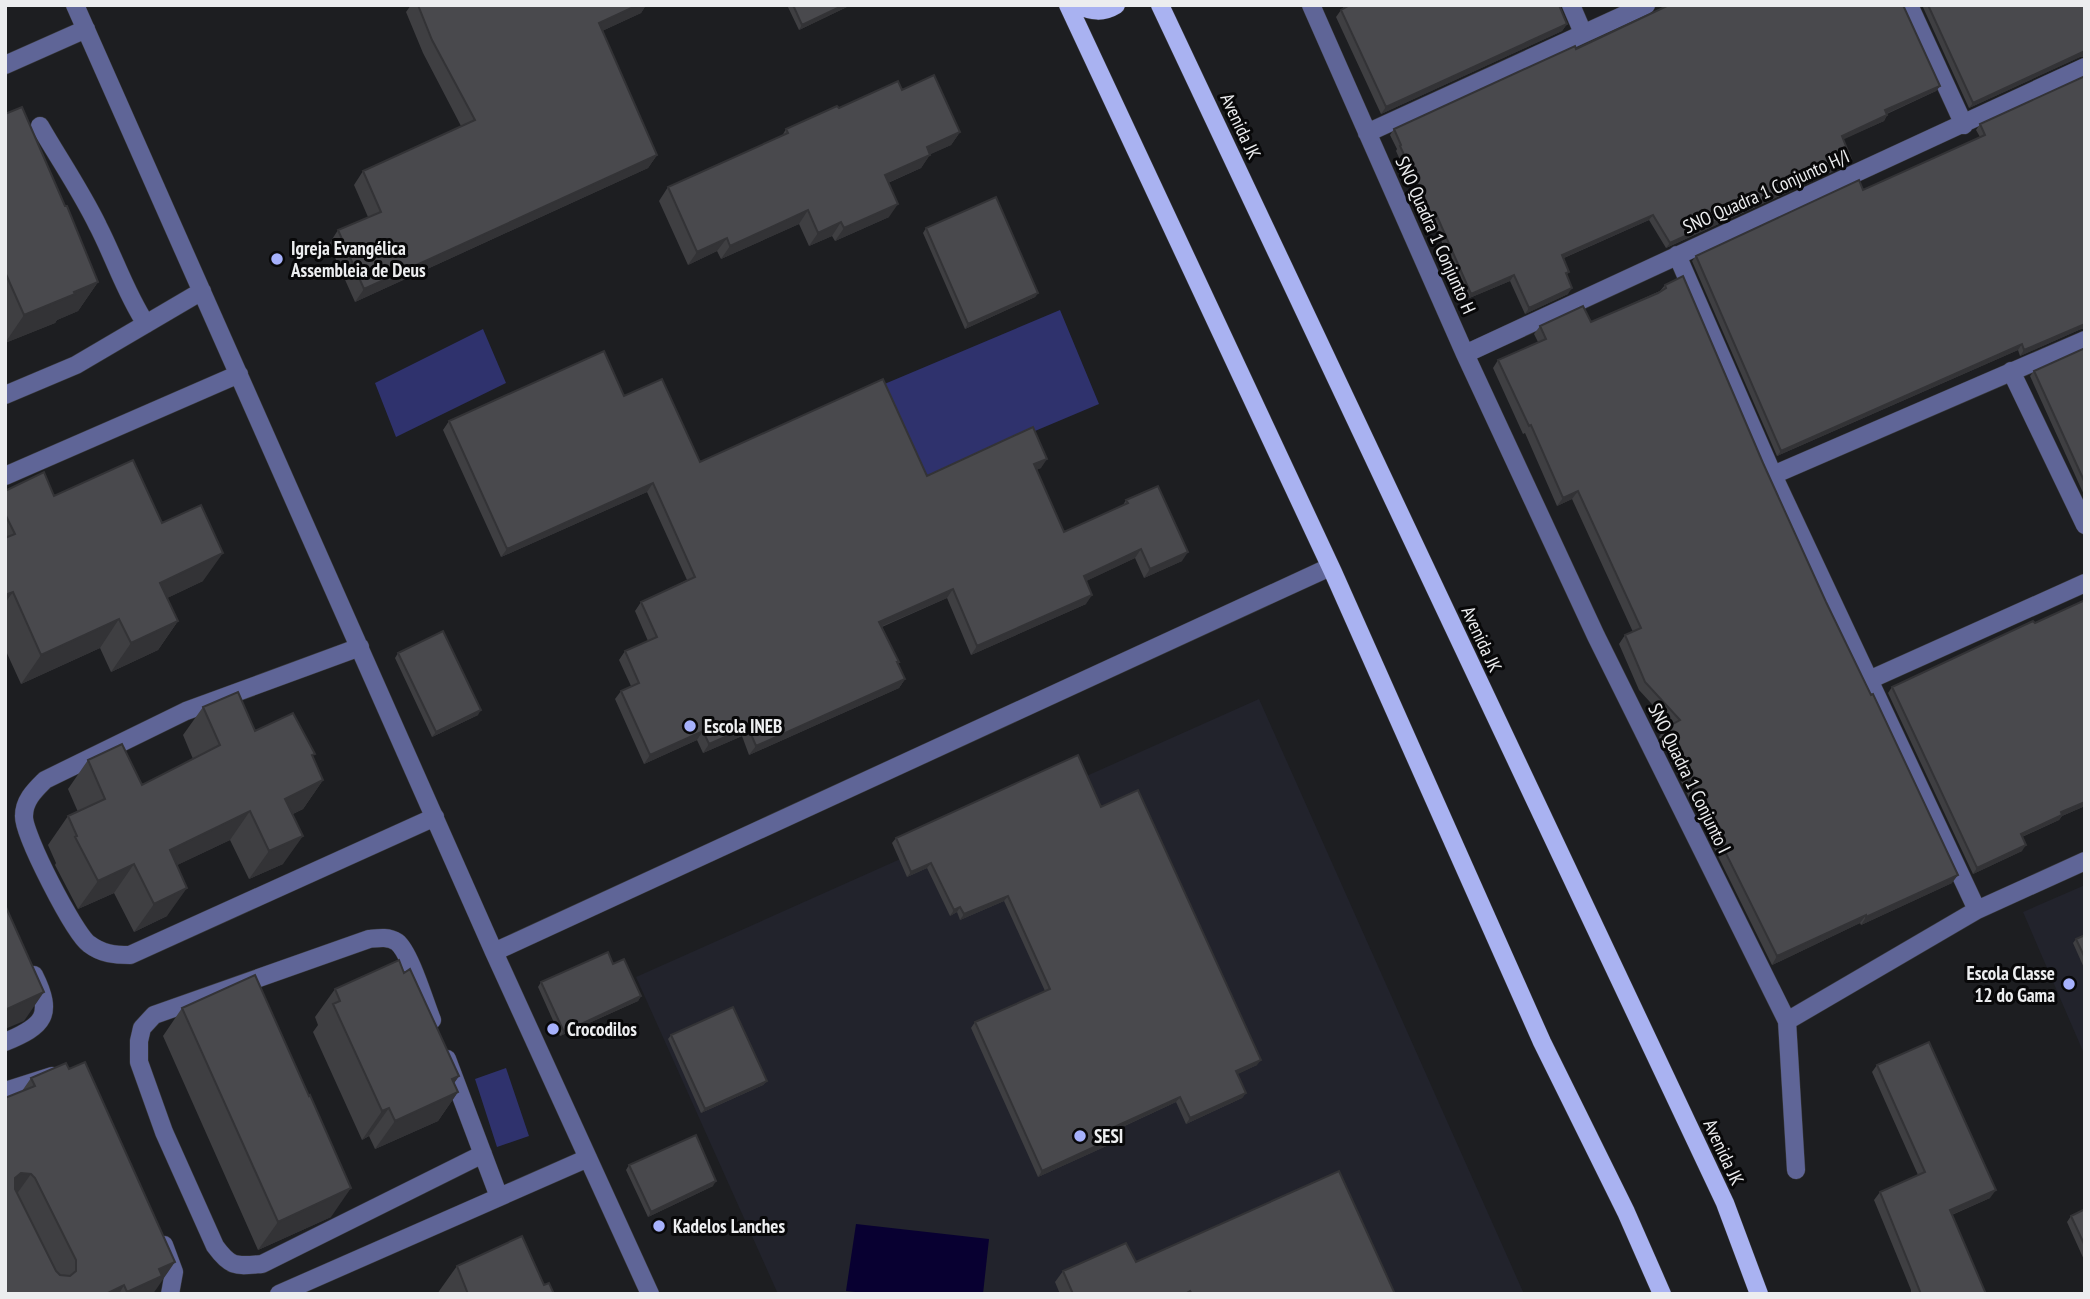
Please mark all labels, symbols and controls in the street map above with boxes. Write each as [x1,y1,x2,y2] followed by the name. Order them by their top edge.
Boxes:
[1215,89,1267,163] street label: Avenida JK
[1679,144,1853,238] street label: SNO Quadra 1 Conjunto H/I
[1391,153,1481,317] street label: SNO Quadra 1 Conjunto H
[290,236,426,282] place label: Igreja Evangélica Assembleia de Deus
[269,251,285,267] marker: Igreja Evangélica Assembleia de Deus
[1456,602,1508,676] street label: Avenida JK
[1643,699,1737,857] street label: SNO Quadra 1 Conjunto I
[704,714,782,738] place label: Escola INEB
[682,718,698,734] marker: Escola INEB
[1967,961,2055,1007] place label: Escola Classe 12 do Gama
[2061,976,2077,992] marker: Escola Classe 12 do Gama
[567,1017,637,1041] place label: Crocodilos
[545,1021,561,1037] marker: Crocodilos
[1698,1115,1750,1189] street label: Avenida JK
[1094,1124,1123,1148] place label: SESI
[1072,1128,1088,1144] marker: SESI
[673,1214,785,1238] place label: Kadelos Lanches
[651,1218,667,1234] marker: Kadelos Lanches

